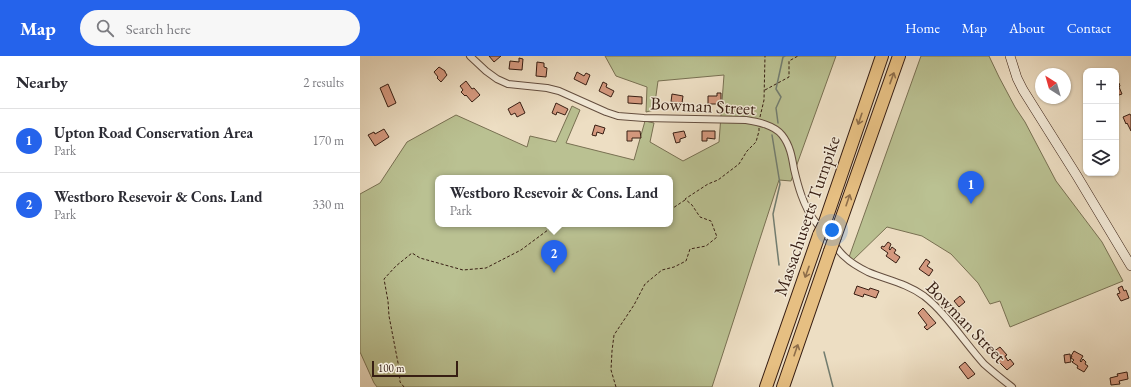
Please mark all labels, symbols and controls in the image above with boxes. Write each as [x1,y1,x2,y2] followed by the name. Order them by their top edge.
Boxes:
[80,10,360,46] search box
[20,16,56,41] text: Map
[94,17,116,39] icon: search
[126,19,191,38] text: Search here
[905,19,940,37] text: Home
[962,19,987,37] text: Map
[1009,19,1045,37] text: About
[1067,19,1111,37] text: Contact
[1035,68,1071,104] north arrow
[1083,68,1119,176] map controls
[1083,68,1119,104] button: +
[16,71,68,93] text: Nearby
[888,72,896,84] one-way arrow
[303,74,344,91] text: 2 results
[650,91,757,120] street label: Bowman Street
[1083,104,1119,140] button: −
[856,113,863,126] one-way arrow
[54,123,253,142] text: Upton Road Conservation Area
[26,132,32,149] text: 1
[313,132,344,149] text: 170 m
[768,133,845,299] street label: Massachusetts Turnpike
[1083,140,1119,176] button: layers
[54,142,76,159] text: Park
[958,171,984,204] pin: 1
[435,175,673,227] popup
[450,183,658,202] text: Westboro Resevoir & Cons. Land
[54,187,263,206] text: Westboro Resevoir & Cons. Land
[845,195,853,207] one-way arrow
[26,196,32,213] text: 2
[313,196,344,213] text: 330 m
[450,202,472,219] text: Park
[54,206,76,223] text: Park
[822,220,842,240] your location
[541,240,567,273] pin: 2
[802,265,810,277] one-way arrow
[921,276,1011,368] street label: Bowman Street
[792,345,800,357] one-way arrow
[372,359,458,378] scale bar
[378,361,405,375] text: 100 m

